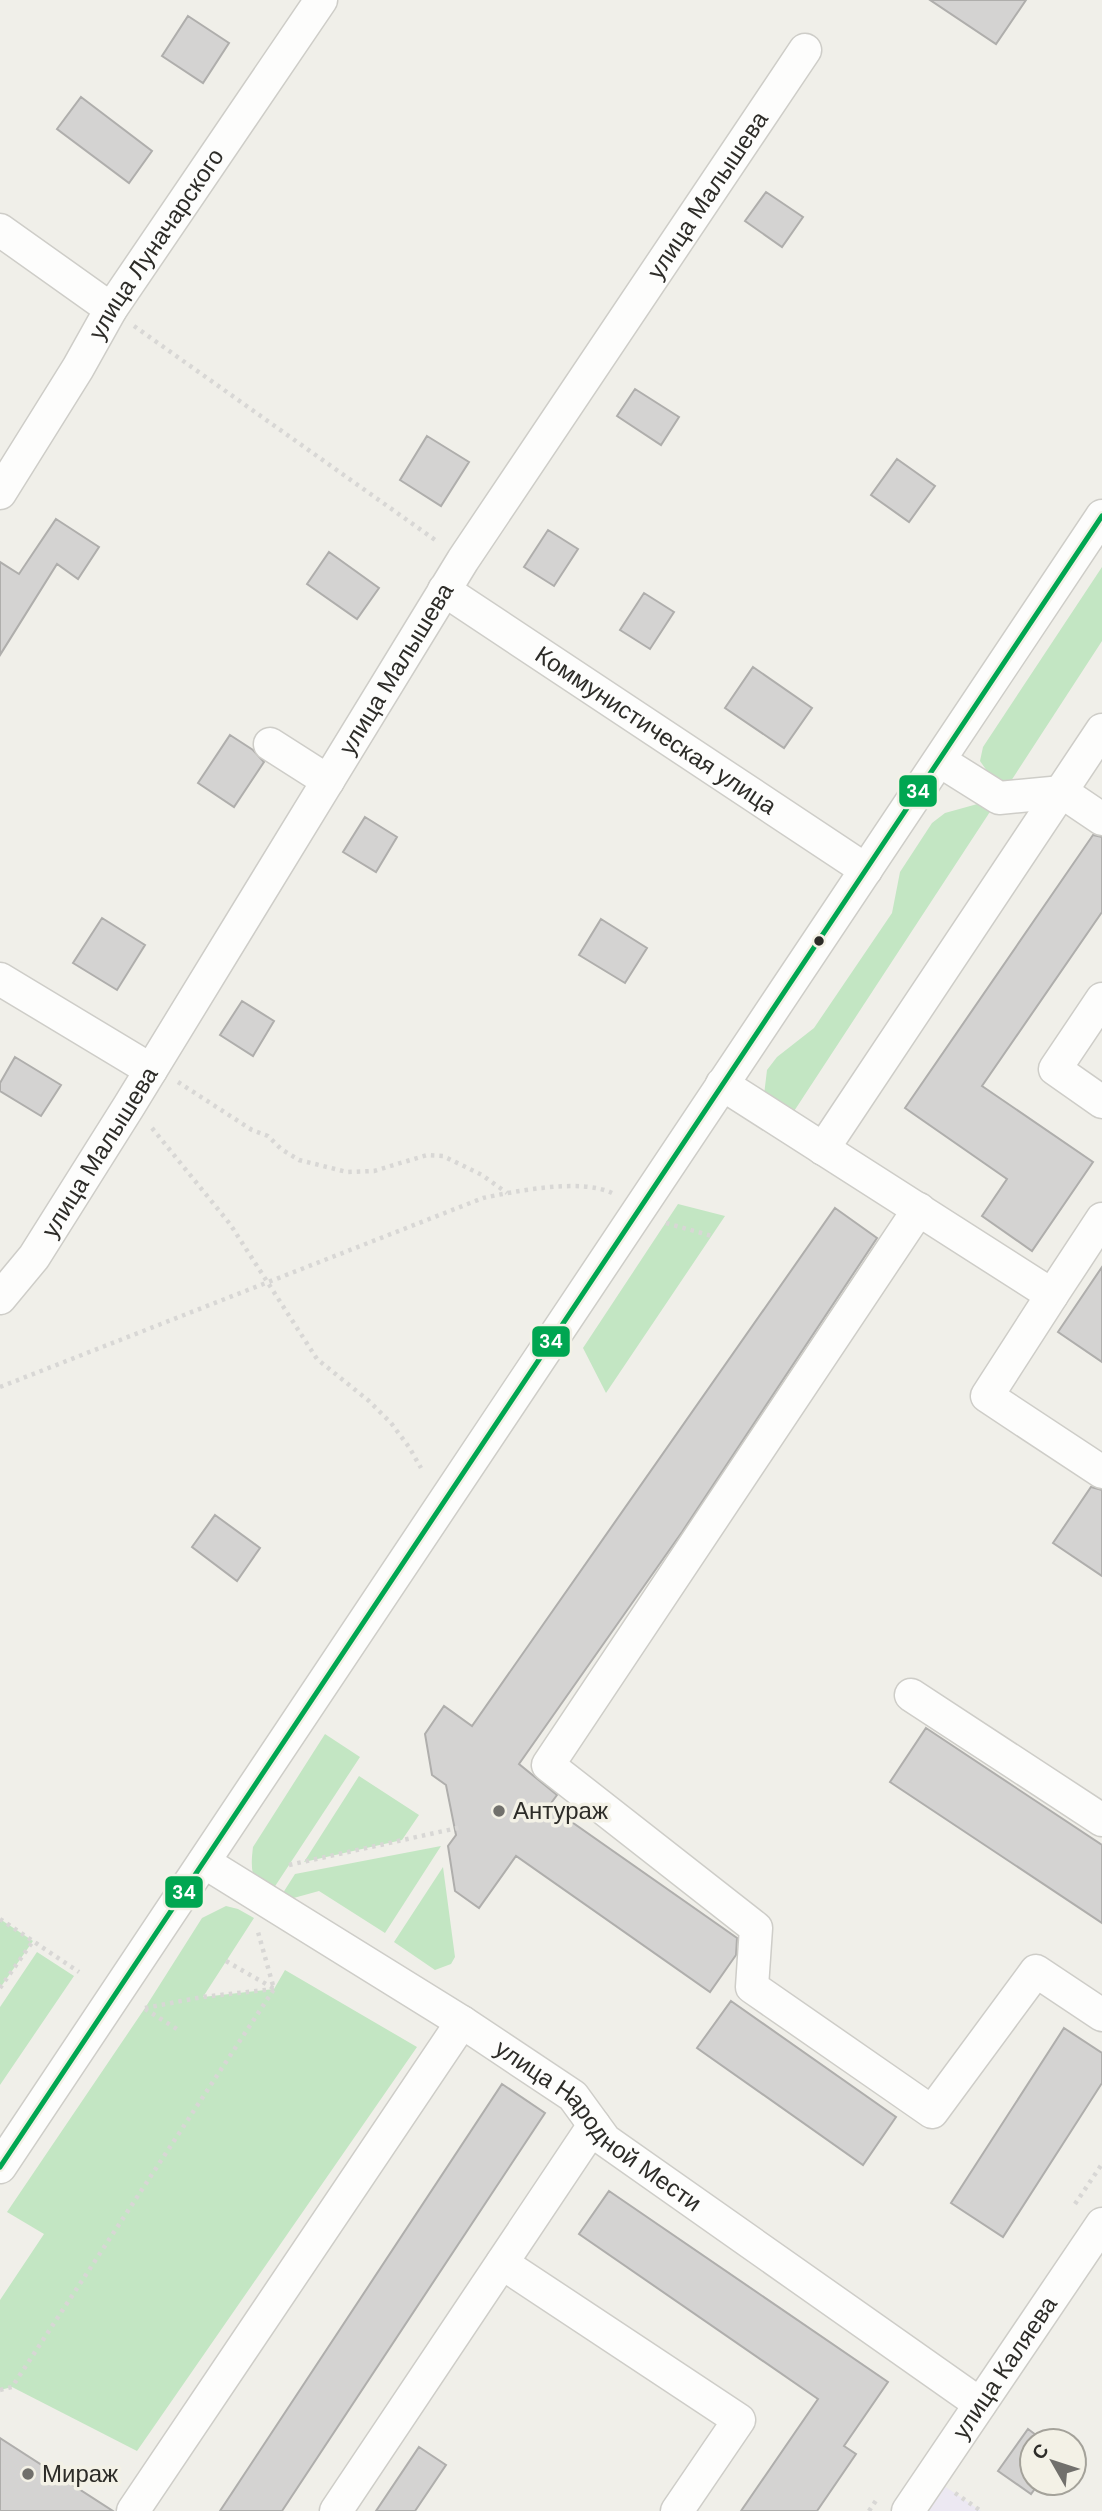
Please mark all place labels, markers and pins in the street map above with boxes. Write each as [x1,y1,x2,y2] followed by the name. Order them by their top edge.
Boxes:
[812,934,826,948] unlabelled marker
[513,1795,608,1826] place label: Антураж
[491,1803,507,1819] marker: Антураж
[42,2458,118,2489] place label: Мираж
[20,2466,36,2482] marker: Мираж

